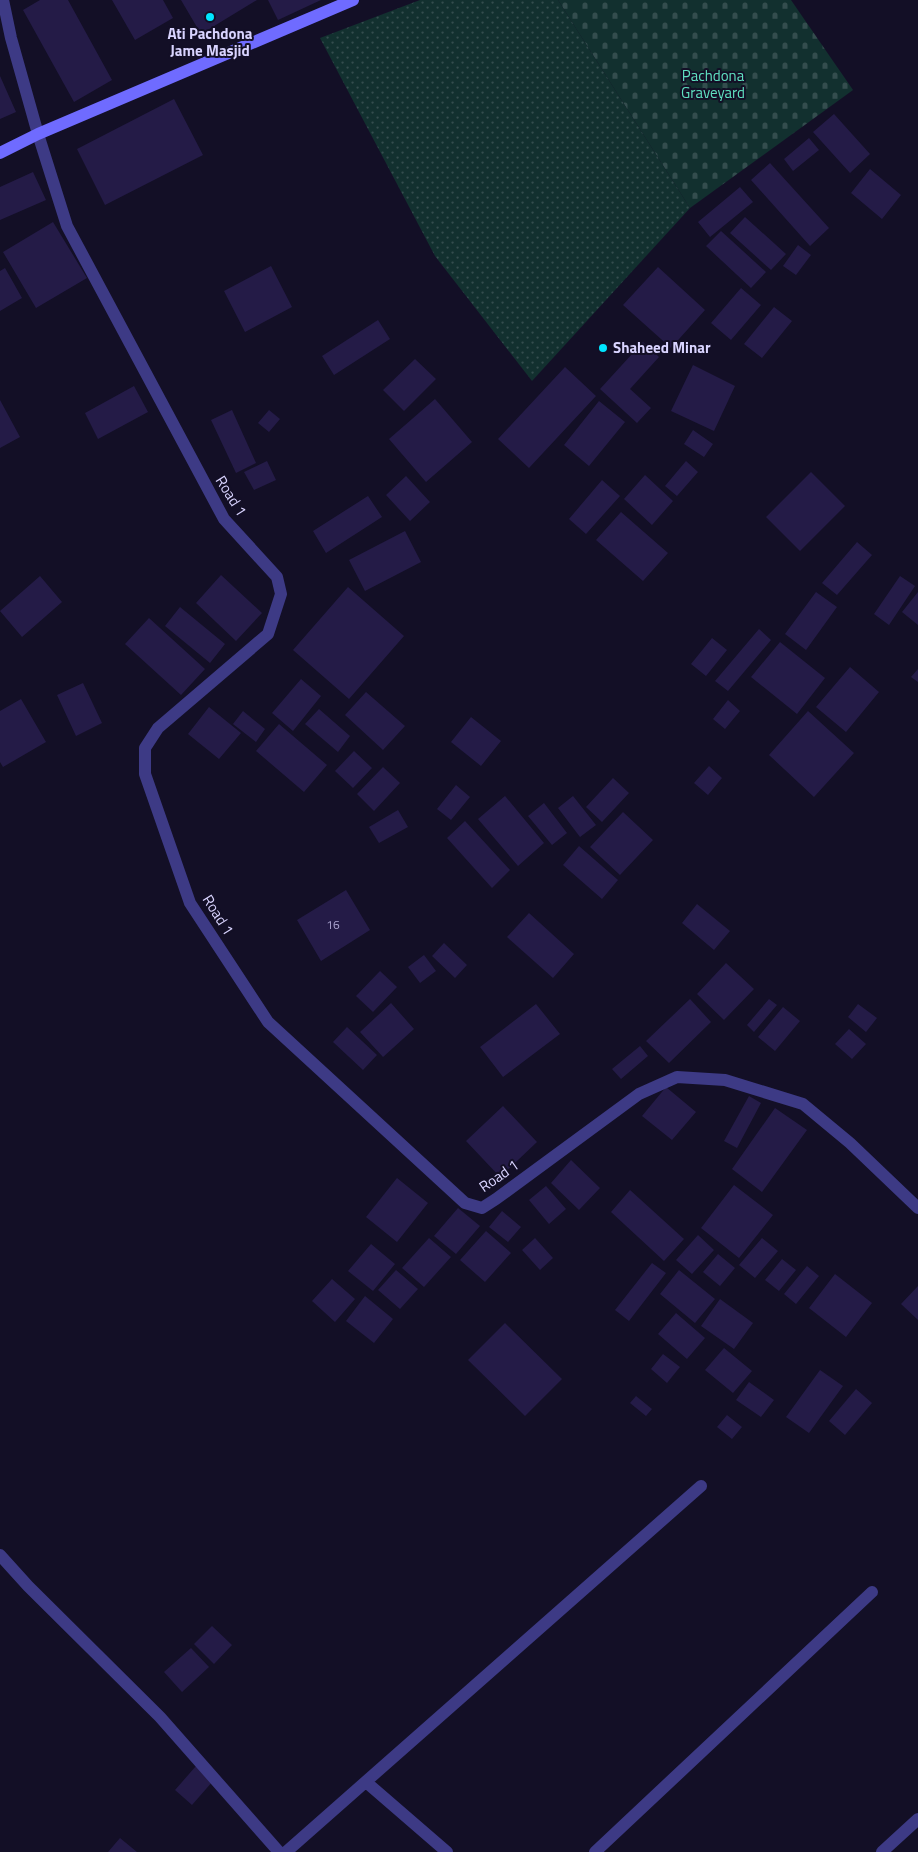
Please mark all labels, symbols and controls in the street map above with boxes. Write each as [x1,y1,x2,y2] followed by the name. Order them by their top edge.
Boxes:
[204,11,216,23] marker: Ati Pachdona Jame Masjid
[167,22,253,62] place label: Ati Pachdona Jame Masjid
[681,64,745,104] park label: Pachdona Graveyard
[613,336,711,359] place label: Shaheed Minar
[597,342,609,354] marker: Shaheed Minar
[210,471,253,521] street label: Road 1
[197,890,240,940] street label: Road 1
[326,915,340,934] house number: 16
[474,1153,523,1198] street label: Road 1

